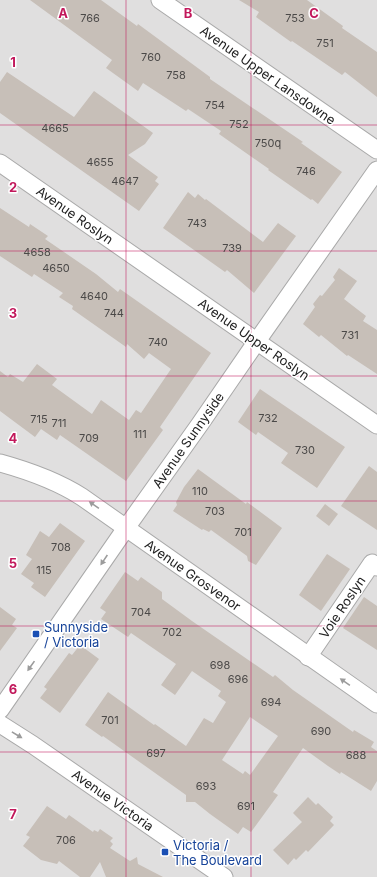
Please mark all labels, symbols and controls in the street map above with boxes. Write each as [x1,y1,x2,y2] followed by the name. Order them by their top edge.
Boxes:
[58,5,68,21] text: A
[184,5,193,21] text: B
[309,5,319,21] text: C
[80,11,100,25] house number: 766
[285,11,305,25] house number: 753
[197,22,339,128] street label: Avenue Upper Lansdowne
[316,36,334,50] house number: 751
[141,50,161,64] house number: 760
[10,54,16,70] text: 1
[166,68,186,82] house number: 758
[205,98,225,112] house number: 754
[229,117,249,131] house number: 752
[41,121,69,135] house number: 4665
[255,136,281,150] house number: 750q
[86,155,114,169] house number: 4655
[296,164,316,178] house number: 746
[111,174,139,188] house number: 4647
[9,179,17,195] text: 2
[33,183,117,247] street label: Avenue Roslyn
[187,216,207,230] house number: 743
[222,241,242,255] house number: 739
[23,245,51,259] house number: 4658
[42,261,70,275] house number: 4650
[80,289,108,303] house number: 4640
[195,295,313,383] street label: Avenue Upper Roslyn
[9,305,17,321] text: 3
[104,306,124,320] house number: 744
[341,328,359,342] house number: 731
[148,335,168,349] house number: 740
[149,389,227,491] street label: Avenue Sunnyside
[258,411,278,425] house number: 732
[30,412,48,426] house number: 715
[51,416,67,430] house number: 711
[133,427,147,441] house number: 111
[9,430,18,446] text: 4
[79,431,99,445] house number: 709
[295,443,315,457] house number: 730
[192,484,208,498] house number: 110
[89,501,99,509] one-way arrow
[205,504,225,518] house number: 703
[234,525,252,539] house number: 701
[142,536,244,614] street label: Avenue Grosvenor
[51,540,71,554] house number: 708
[9,555,17,571] text: 5
[100,555,108,565] one-way arrow
[36,563,52,577] house number: 115
[315,573,369,641] street label: Voie Roslyn
[131,605,151,619] house number: 704
[44,619,108,650] place label: Sunnyside / Victoria
[162,625,182,639] house number: 702
[31,629,41,639] marker: Sunnyside / Victoria
[210,658,230,672] house number: 698
[27,661,35,671] one-way arrow
[228,672,248,686] house number: 696
[340,678,350,686] one-way arrow
[9,681,17,697] text: 6
[261,695,281,709] house number: 694
[101,713,119,727] house number: 701
[311,724,331,738] house number: 690
[11,731,23,738] one-way arrow
[146,746,166,760] house number: 697
[346,748,366,762] house number: 688
[69,766,157,834] street label: Avenue Victoria
[196,779,216,793] house number: 693
[237,799,255,813] house number: 691
[9,806,17,822] text: 7
[56,833,76,847] house number: 706
[173,837,262,868] place label: Victoria / The Boulevard
[160,847,170,857] marker: Victoria / The Boulevard

